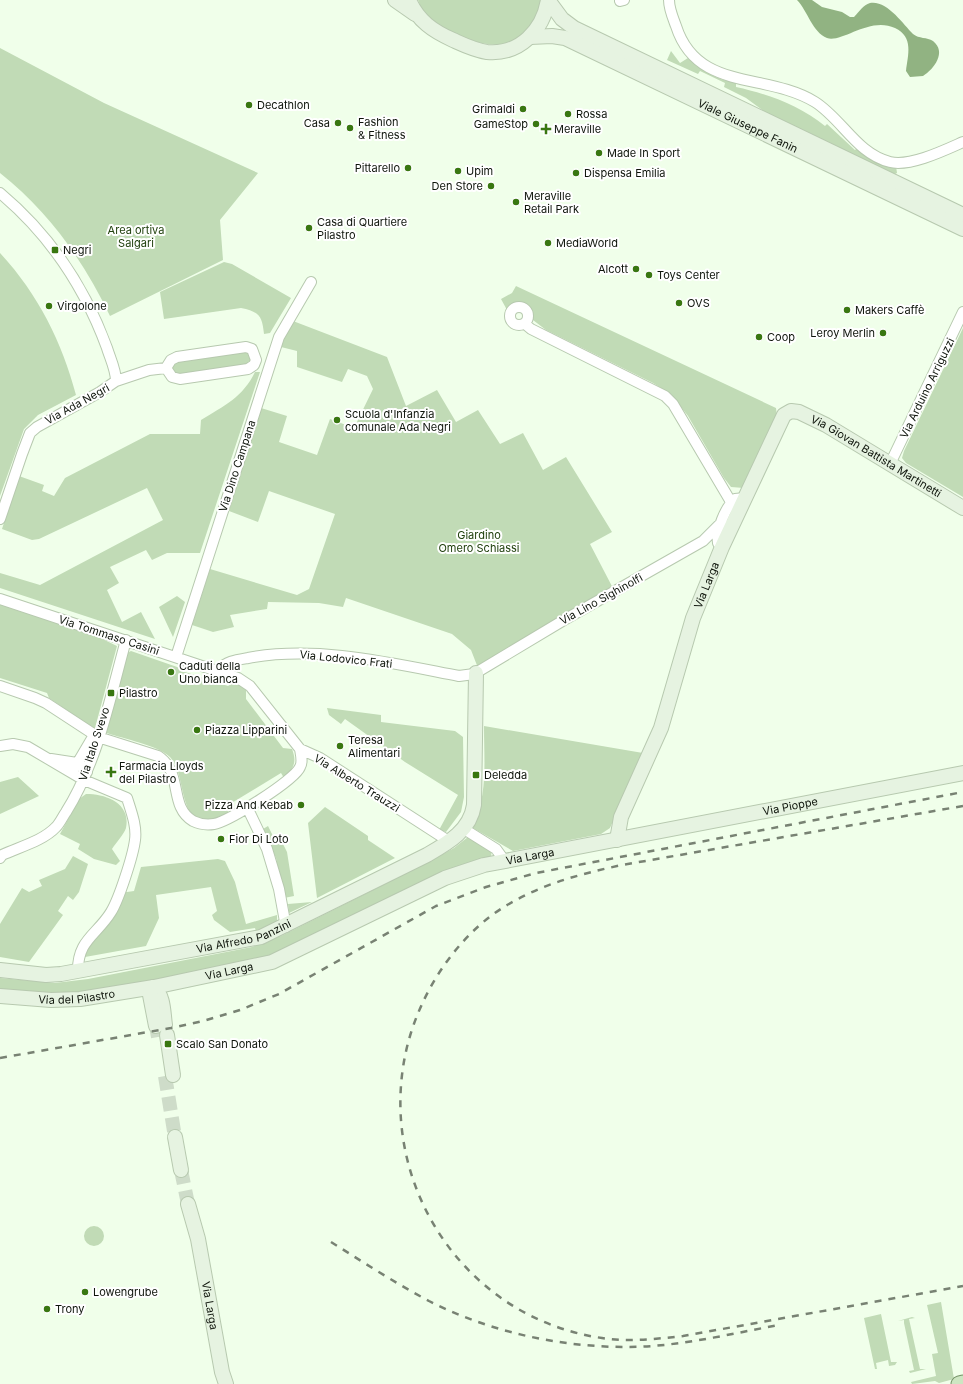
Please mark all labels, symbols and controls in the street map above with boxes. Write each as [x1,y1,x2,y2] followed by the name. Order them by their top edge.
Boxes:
[696,96,800,156] street label: Viale Giuseppe Fanin
[257,98,310,112] place label: Decathlon
[244,100,254,110] marker: Decathlon
[472,102,515,116] place label: Grimaldi
[518,104,528,114] marker: Grimaldi
[576,107,607,121] place label: Rossa
[563,109,573,119] marker: Rossa
[358,115,406,142] place label: Fashion & Fitness
[304,116,330,130] place label: Casa
[474,117,528,131] place label: GameStop
[333,118,343,128] marker: Casa
[531,119,541,129] marker: GameStop
[554,122,601,136] place label: Meraville
[345,123,355,133] marker: Fashion & Fitness
[541,124,551,134] marker: Meraville
[607,146,681,160] place label: Made In Sport
[594,148,604,158] marker: Made In Sport
[355,161,400,175] place label: Pittarello
[403,163,413,173] marker: Pittarello
[466,164,493,178] place label: Upim
[453,166,463,176] marker: Upim
[584,166,666,180] place label: Dispensa Emilia
[571,168,581,178] marker: Dispensa Emilia
[432,179,483,193] place label: Den Store
[486,181,496,191] marker: Den Store
[524,189,579,216] place label: Meraville Retail Park
[511,197,521,207] marker: Meraville Retail Park
[317,215,407,242] place label: Casa di Quartiere Pilastro
[108,223,164,250] park label: Area ortiva Salgari
[304,223,314,233] marker: Casa di Quartiere Pilastro
[556,236,618,250] place label: MediaWorld
[543,238,553,248] marker: MediaWorld
[63,243,91,257] place label: Negri
[50,245,60,255] marker: Negri
[598,262,628,276] place label: Alcott
[631,264,641,274] marker: Alcott
[657,268,720,282] place label: Toys Center
[644,270,654,280] marker: Toys Center
[687,296,710,310] place label: OVS
[674,298,684,308] marker: OVS
[57,299,107,313] place label: Virgolone
[44,301,54,311] marker: Virgolone
[855,303,924,317] place label: Makers Caffè
[842,305,852,315] marker: Makers Caffè
[810,326,875,340] place label: Leroy Merlin
[878,328,888,338] marker: Leroy Merlin
[767,330,795,344] place label: Coop
[754,332,764,342] marker: Coop
[897,335,957,441] street label: Via Arduino Arriguzzi
[42,381,112,427] street label: Via Ada Negri
[345,407,451,434] place label: Scuola d'Infanzia comunale Ada Negri
[809,412,944,500] street label: Via Giovan Battista Martinetti
[332,415,342,425] marker: Scuola d'Infanzia comunale Ada Negri
[216,418,258,514] street label: Via Dino Campana
[438,528,520,555] park label: Giardino Omero Schiassi
[691,560,722,610] street label: Via Larga
[557,570,645,628] street label: Via Lino Sighinolfi
[57,612,161,658] street label: Via Tommaso Casini
[299,647,393,671] street label: Via Lodovico Frati
[179,659,240,686] place label: Caduti della Uno bianca
[166,667,176,677] marker: Caduti della Uno bianca
[119,686,158,700] place label: Pilastro
[106,688,116,698] marker: Pilastro
[76,705,113,783] street label: Via Italo Svevo
[205,723,287,737] place label: Piazza Lipparini
[192,725,202,735] marker: Piazza Lipparini
[348,733,400,760] place label: Teresa Alimentari
[335,741,345,751] marker: Teresa Alimentari
[312,751,402,815] street label: Via Alberto Trauzzi
[119,759,204,786] place label: Farmacia Lloyds del Pilastro
[106,767,116,777] marker: Farmacia Lloyds del Pilastro
[484,768,527,782] place label: Deledda
[471,770,481,780] marker: Deledda
[762,794,819,818] street label: Via Pioppe
[205,798,293,812] place label: Pizza And Kebab
[296,800,306,810] marker: Pizza And Kebab
[229,832,289,846] place label: Fior Di Loto
[216,834,226,844] marker: Fior Di Loto
[505,845,555,868] street label: Via Larga
[195,916,293,956] street label: Via Alfredo Panzini
[204,959,255,983] street label: Via Larga
[38,986,116,1007] street label: Via del Pilastro
[176,1037,269,1051] place label: Scalo San Donato
[163,1039,173,1049] marker: Scalo San Donato
[199,1280,221,1331] street label: Via Larga
[93,1285,158,1299] place label: Lowengrube
[80,1287,90,1297] marker: Lowengrube
[55,1302,85,1316] place label: Trony
[42,1304,52,1314] marker: Trony

